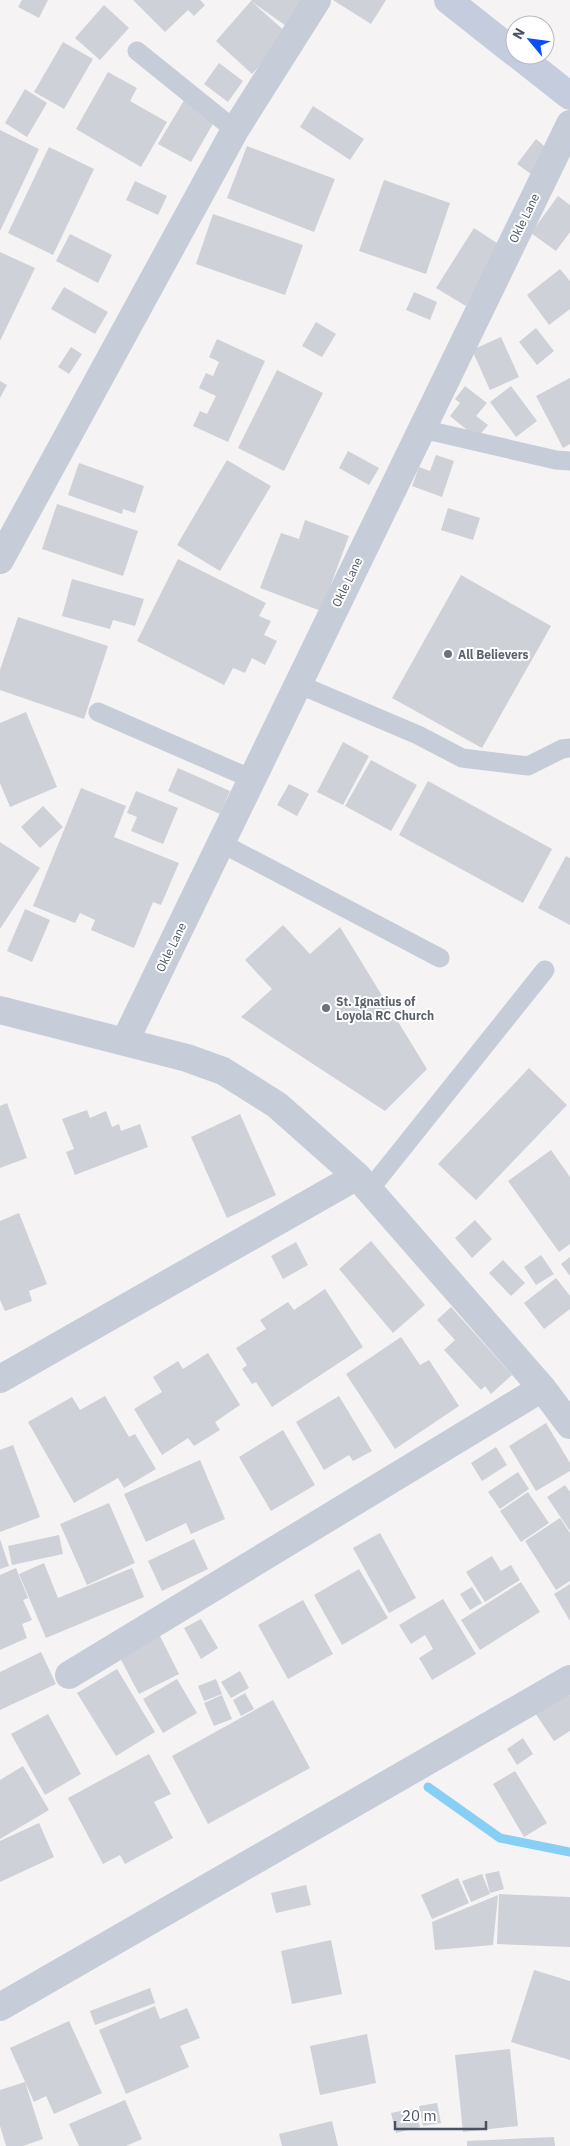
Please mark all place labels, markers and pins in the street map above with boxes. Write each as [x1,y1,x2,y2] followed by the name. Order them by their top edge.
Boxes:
[458,647,529,662] place label: All Believers
[442,648,454,660] marker: All Believers
[336,994,434,1023] place label: St. Ignatius of Loyola RC Church
[320,1002,332,1014] marker: St. Ignatius of Loyola RC Church

